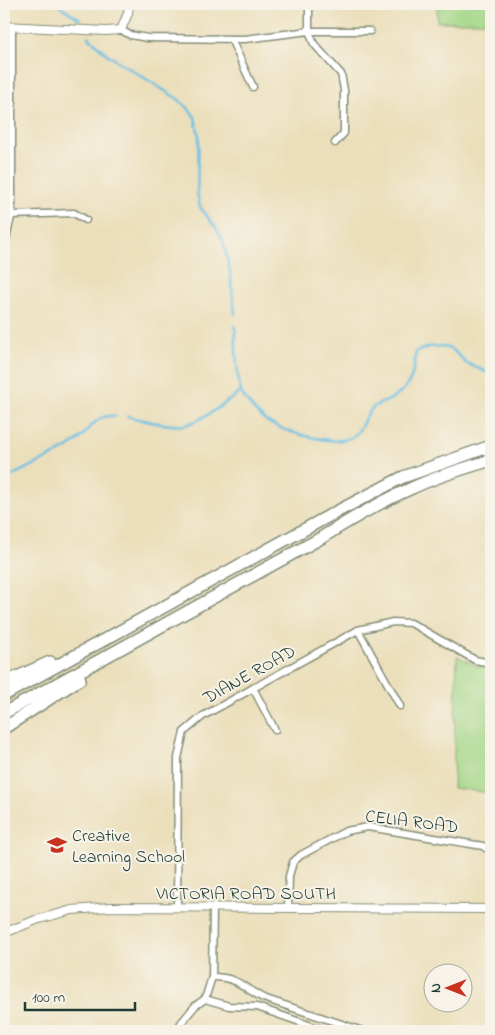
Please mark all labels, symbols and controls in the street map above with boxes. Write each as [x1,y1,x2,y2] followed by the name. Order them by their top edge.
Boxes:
[198,640,301,712] street label: DIANE ROAD
[364,804,460,842] street label: CELIA ROAD
[72,824,185,872] place label: Creative Learning School
[46,834,68,856] school or university icon: Creative Learning School
[155,882,336,908] street label: VICTORIA ROAD SOUTH
[422,962,472,1012] north arrow
[25,980,135,1012] scale bar
[426,983,447,993] text: N
[32,987,65,1009] text: 100 m

